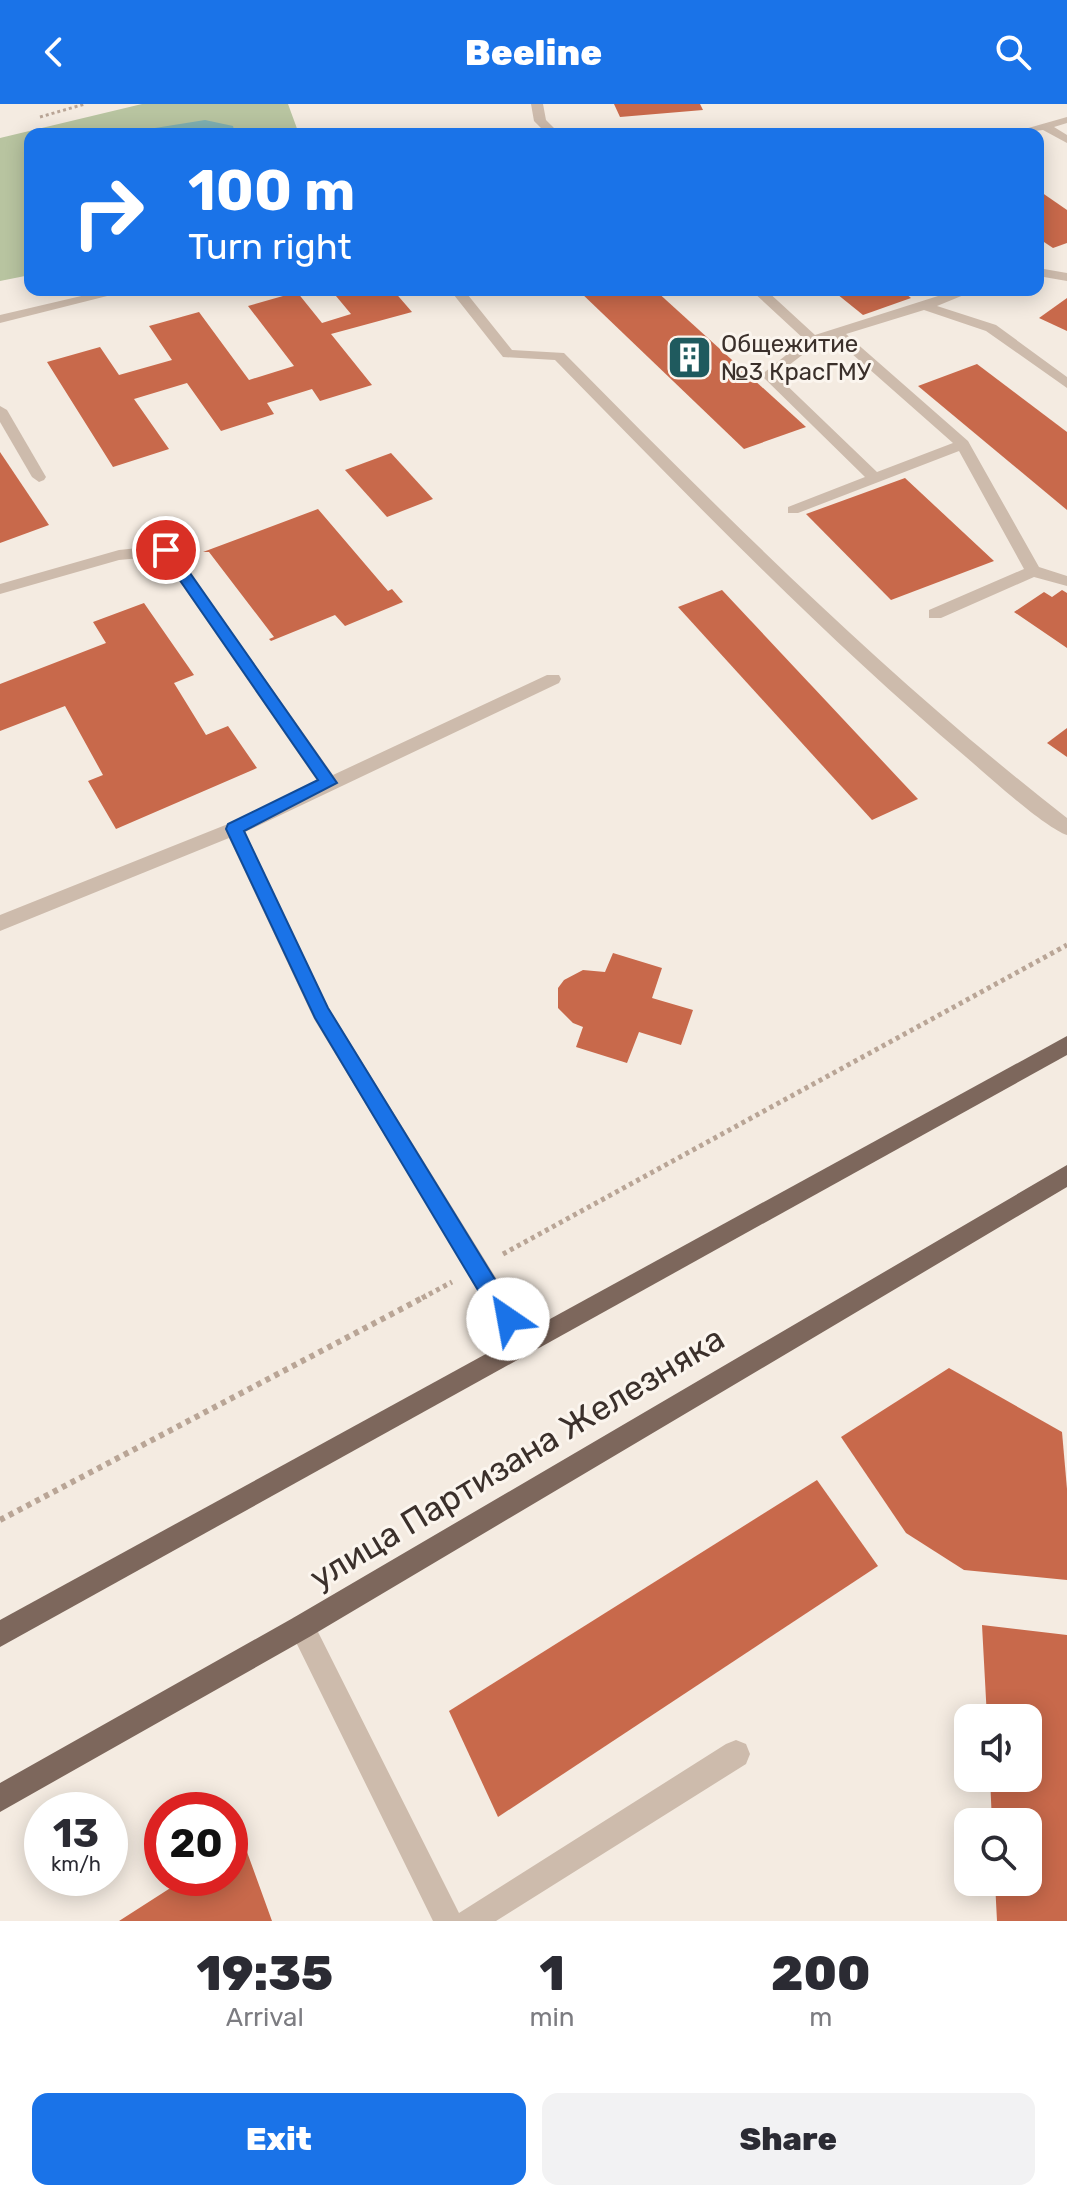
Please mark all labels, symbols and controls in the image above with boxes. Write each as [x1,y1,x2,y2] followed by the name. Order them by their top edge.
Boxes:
[32,30,76,74] icon: back
[991,30,1035,74] icon: search
[465,31,602,74] text: Beeline
[188,158,355,224] text: 100 m
[56,160,160,264] icon: right
[188,225,352,268] text: Turn right
[721,330,872,386] place label: Общежитие №3 КрасГМУ
[666,334,714,382] building icon: Общежитие №3 КрасГМУ
[132,516,200,584] pin
[144,528,188,572] icon: arrive
[466,1277,550,1361] position arrow
[302,1318,732,1598] street label: улица Партизана Железняка
[954,1704,1042,1896] map controls
[954,1704,1042,1792] button: sound
[144,1792,248,1896] speed limit sign: 20
[954,1808,1042,1896] button: search
[53,1810,99,1857] text: 13
[51,1852,101,1876] text: km/h
[196,1945,333,2002] text: 19:35
[539,1945,565,2002] text: 1
[771,1945,871,2002] text: 200
[226,2002,304,2033] text: Arrival
[529,2002,575,2033] text: min
[809,2002,832,2033] text: m
[32,2093,526,2185] button: Exit
[542,2093,1035,2185] button: Share

